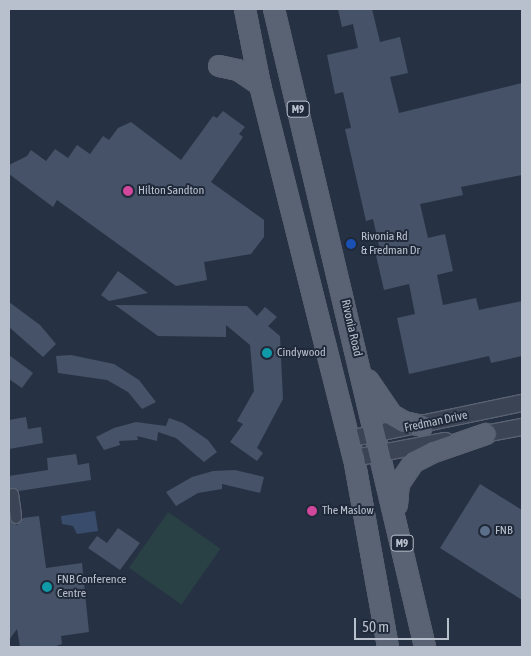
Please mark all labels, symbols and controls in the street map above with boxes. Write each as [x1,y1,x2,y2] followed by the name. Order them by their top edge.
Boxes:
[286,100,310,118] road number: M9
[138,184,204,198] place label: Hilton Sandton
[122,185,134,197] marker: Hilton Sandton
[361,230,420,258] place label: Rivonia Rd & Fredman Dr
[345,238,357,250] marker: Rivonia Rd & Fredman Dr
[337,298,365,358] street label: Rivonia Road
[277,346,326,360] place label: Cindywood
[261,347,273,359] marker: Cindywood
[403,408,469,436] street label: Fredman Drive
[322,504,374,518] place label: The Maslow
[306,505,318,517] marker: The Maslow
[495,524,513,538] place label: FNB
[479,525,491,537] marker: FNB
[390,534,414,552] road number: M9
[57,573,127,601] place label: FNB Conference Centre
[41,581,53,593] marker: FNB Conference Centre
[356,608,451,640] scale bar
[362,618,389,635] text: 50 m

